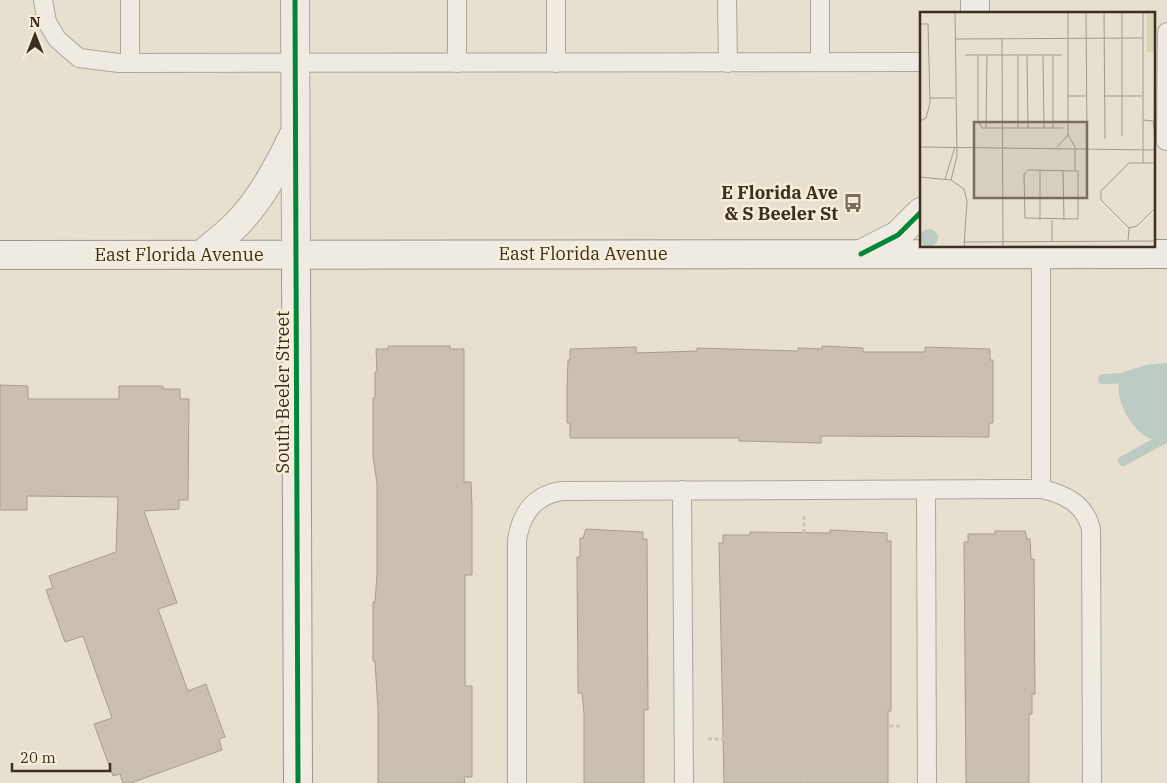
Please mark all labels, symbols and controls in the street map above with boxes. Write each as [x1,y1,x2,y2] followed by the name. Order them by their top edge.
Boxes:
[10,10,60,60] north arrow
[920,12,1154,248] inset map
[29,13,41,31] text: N
[721,181,838,225] place label: E Florida Ave & S Beeler St
[842,192,864,214] bus stop icon: E Florida Ave & S Beeler St
[498,242,668,265] street label: East Florida Avenue
[94,243,264,266] street label: East Florida Avenue
[271,311,294,473] street label: South Beeler Street
[12,740,110,772] scale bar
[20,748,56,767] text: 20 m

